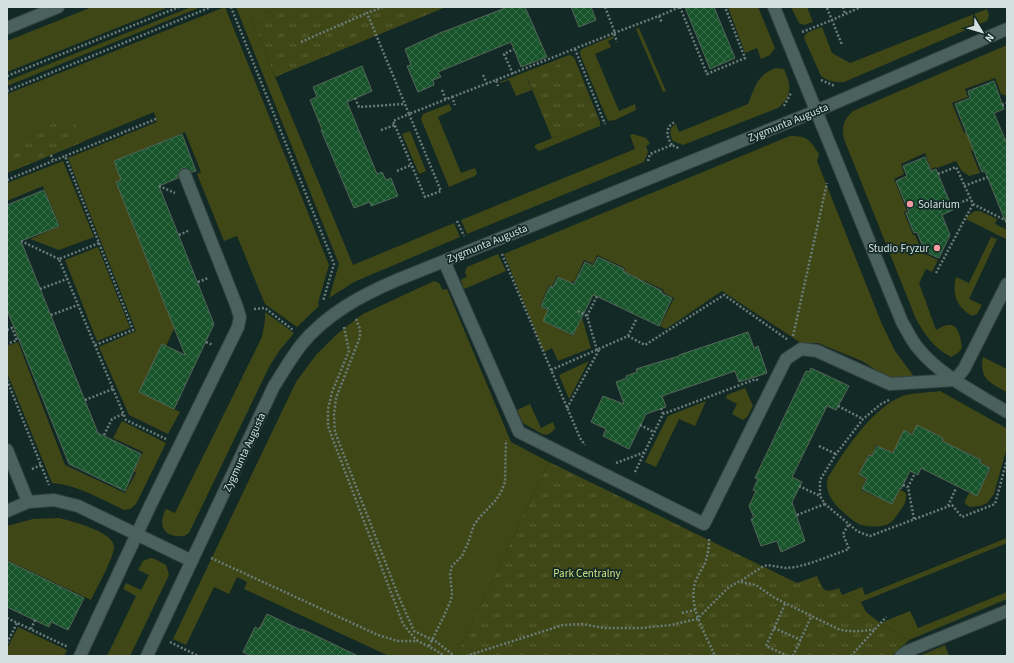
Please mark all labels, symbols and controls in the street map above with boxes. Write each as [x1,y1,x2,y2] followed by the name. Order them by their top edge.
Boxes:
[962,12,1002,52] north arrow
[981,30,998,45] text: N
[746,99,831,145] street label: Zygmunta Augusta
[918,197,960,212] place label: Solarium
[905,199,915,209] marker: Solarium
[445,220,530,266] street label: Zygmunta Augusta
[868,241,929,256] place label: Studio Fryzur
[932,243,942,253] marker: Studio Fryzur
[220,410,269,494] street label: Zygmunta Augusta
[553,566,621,581] park label: Park Centralny

